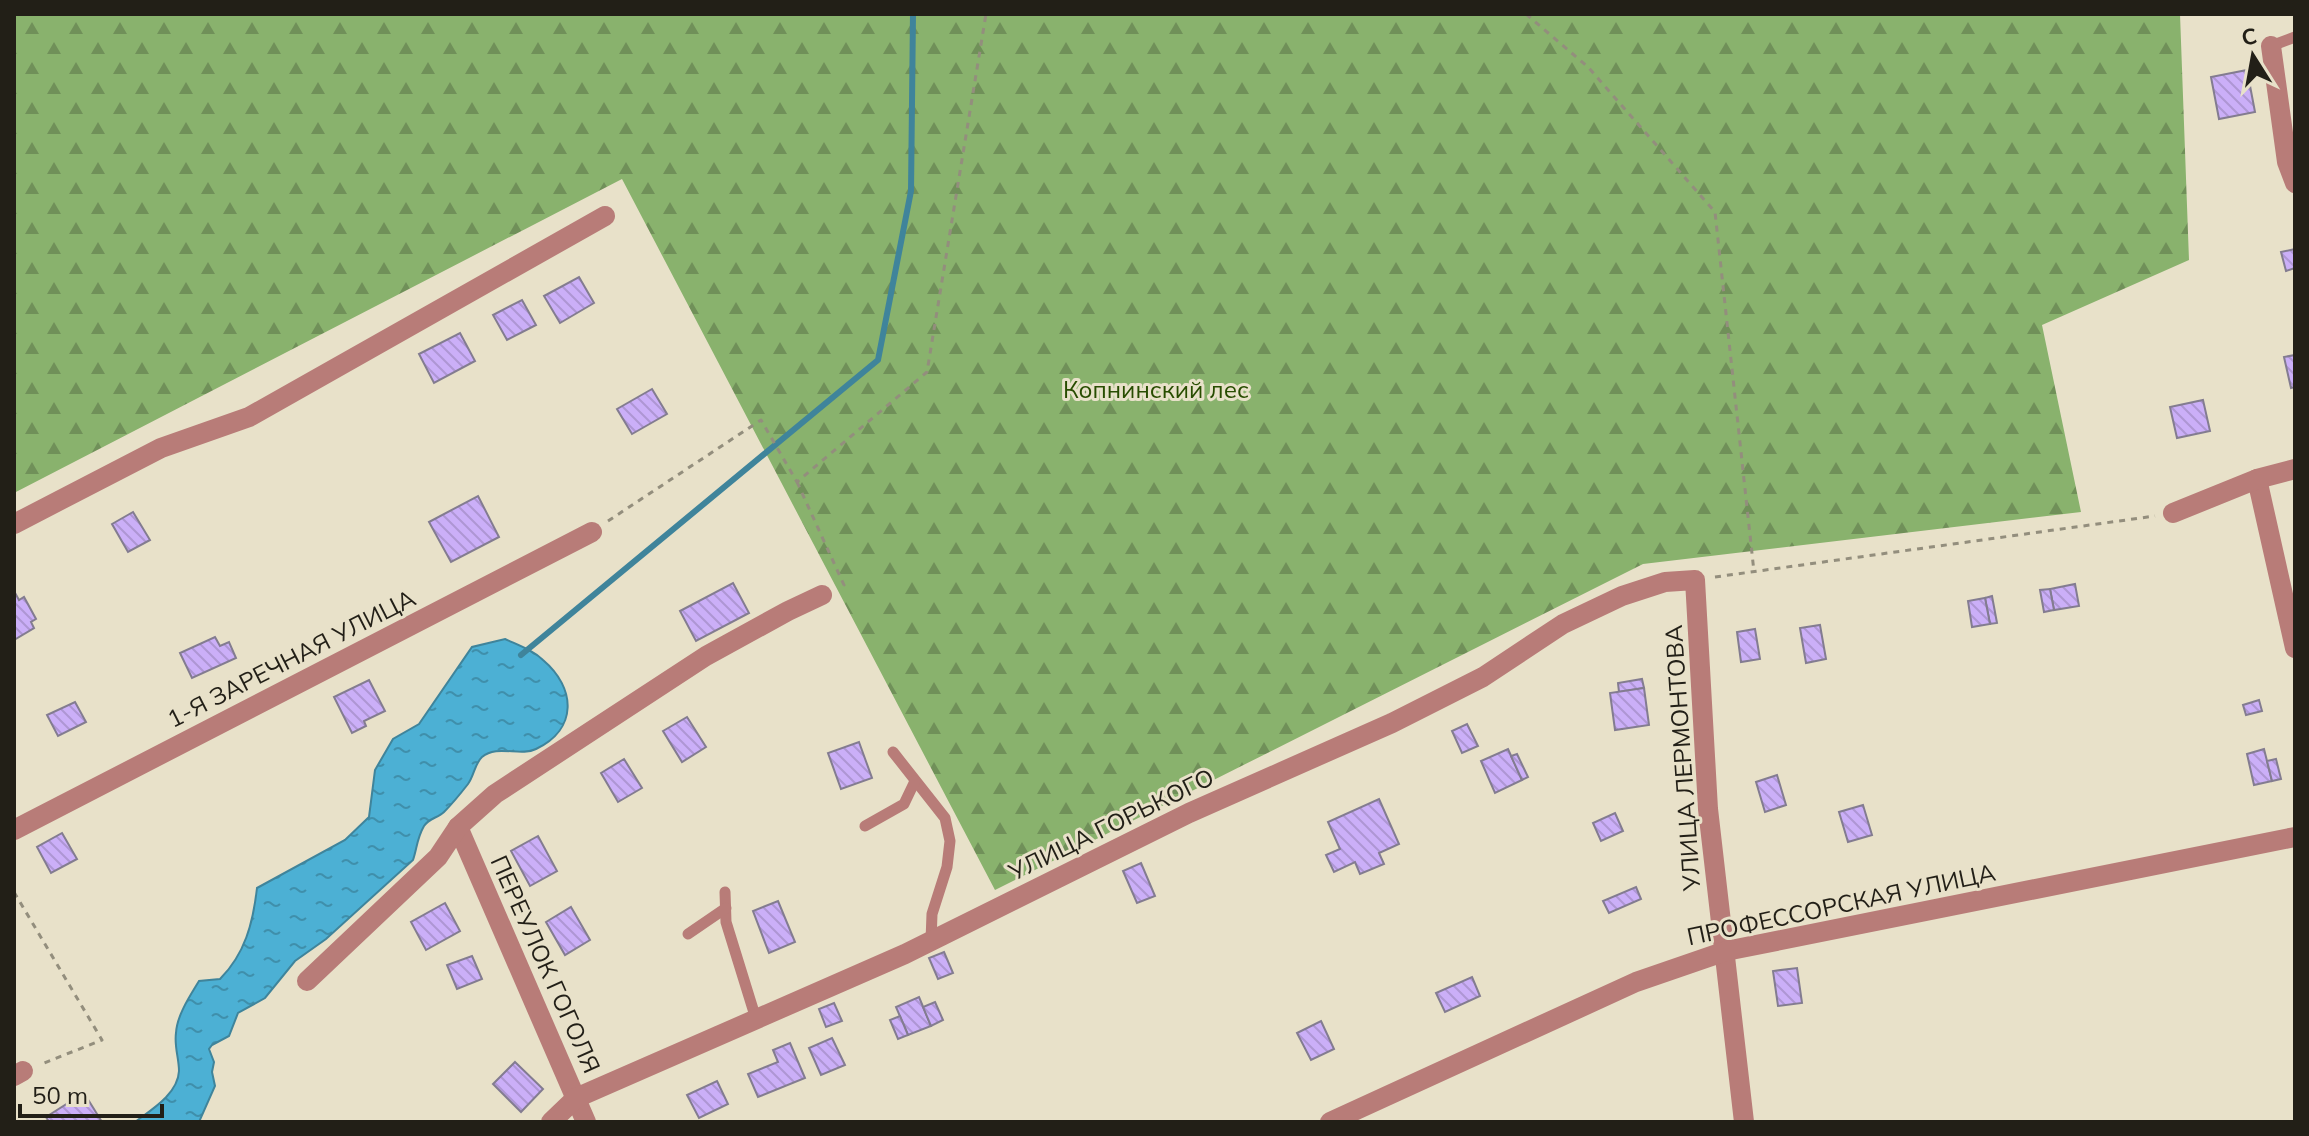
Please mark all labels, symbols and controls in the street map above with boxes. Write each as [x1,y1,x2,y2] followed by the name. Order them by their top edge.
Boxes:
[2213,16,2293,96] north arrow
[2239,21,2259,52] text: С
[1063,374,1249,404] park label: Копнинский лес
[162,582,421,734] street label: 1-Я ЗАРЕЧНАЯ УЛИЦА
[1658,624,1706,893] street label: УЛИЦА ЛЕРМОНТОВА
[1003,761,1219,887] street label: УЛИЦА ГОРЬКОГО
[484,851,608,1077] street label: ПЕРЕУЛОК ГОГОЛЯ
[1684,857,1998,951] street label: ПРОФЕССОРСКАЯ УЛИЦА
[20,1068,162,1118] scale bar
[32,1080,88,1110] text: 50 m

